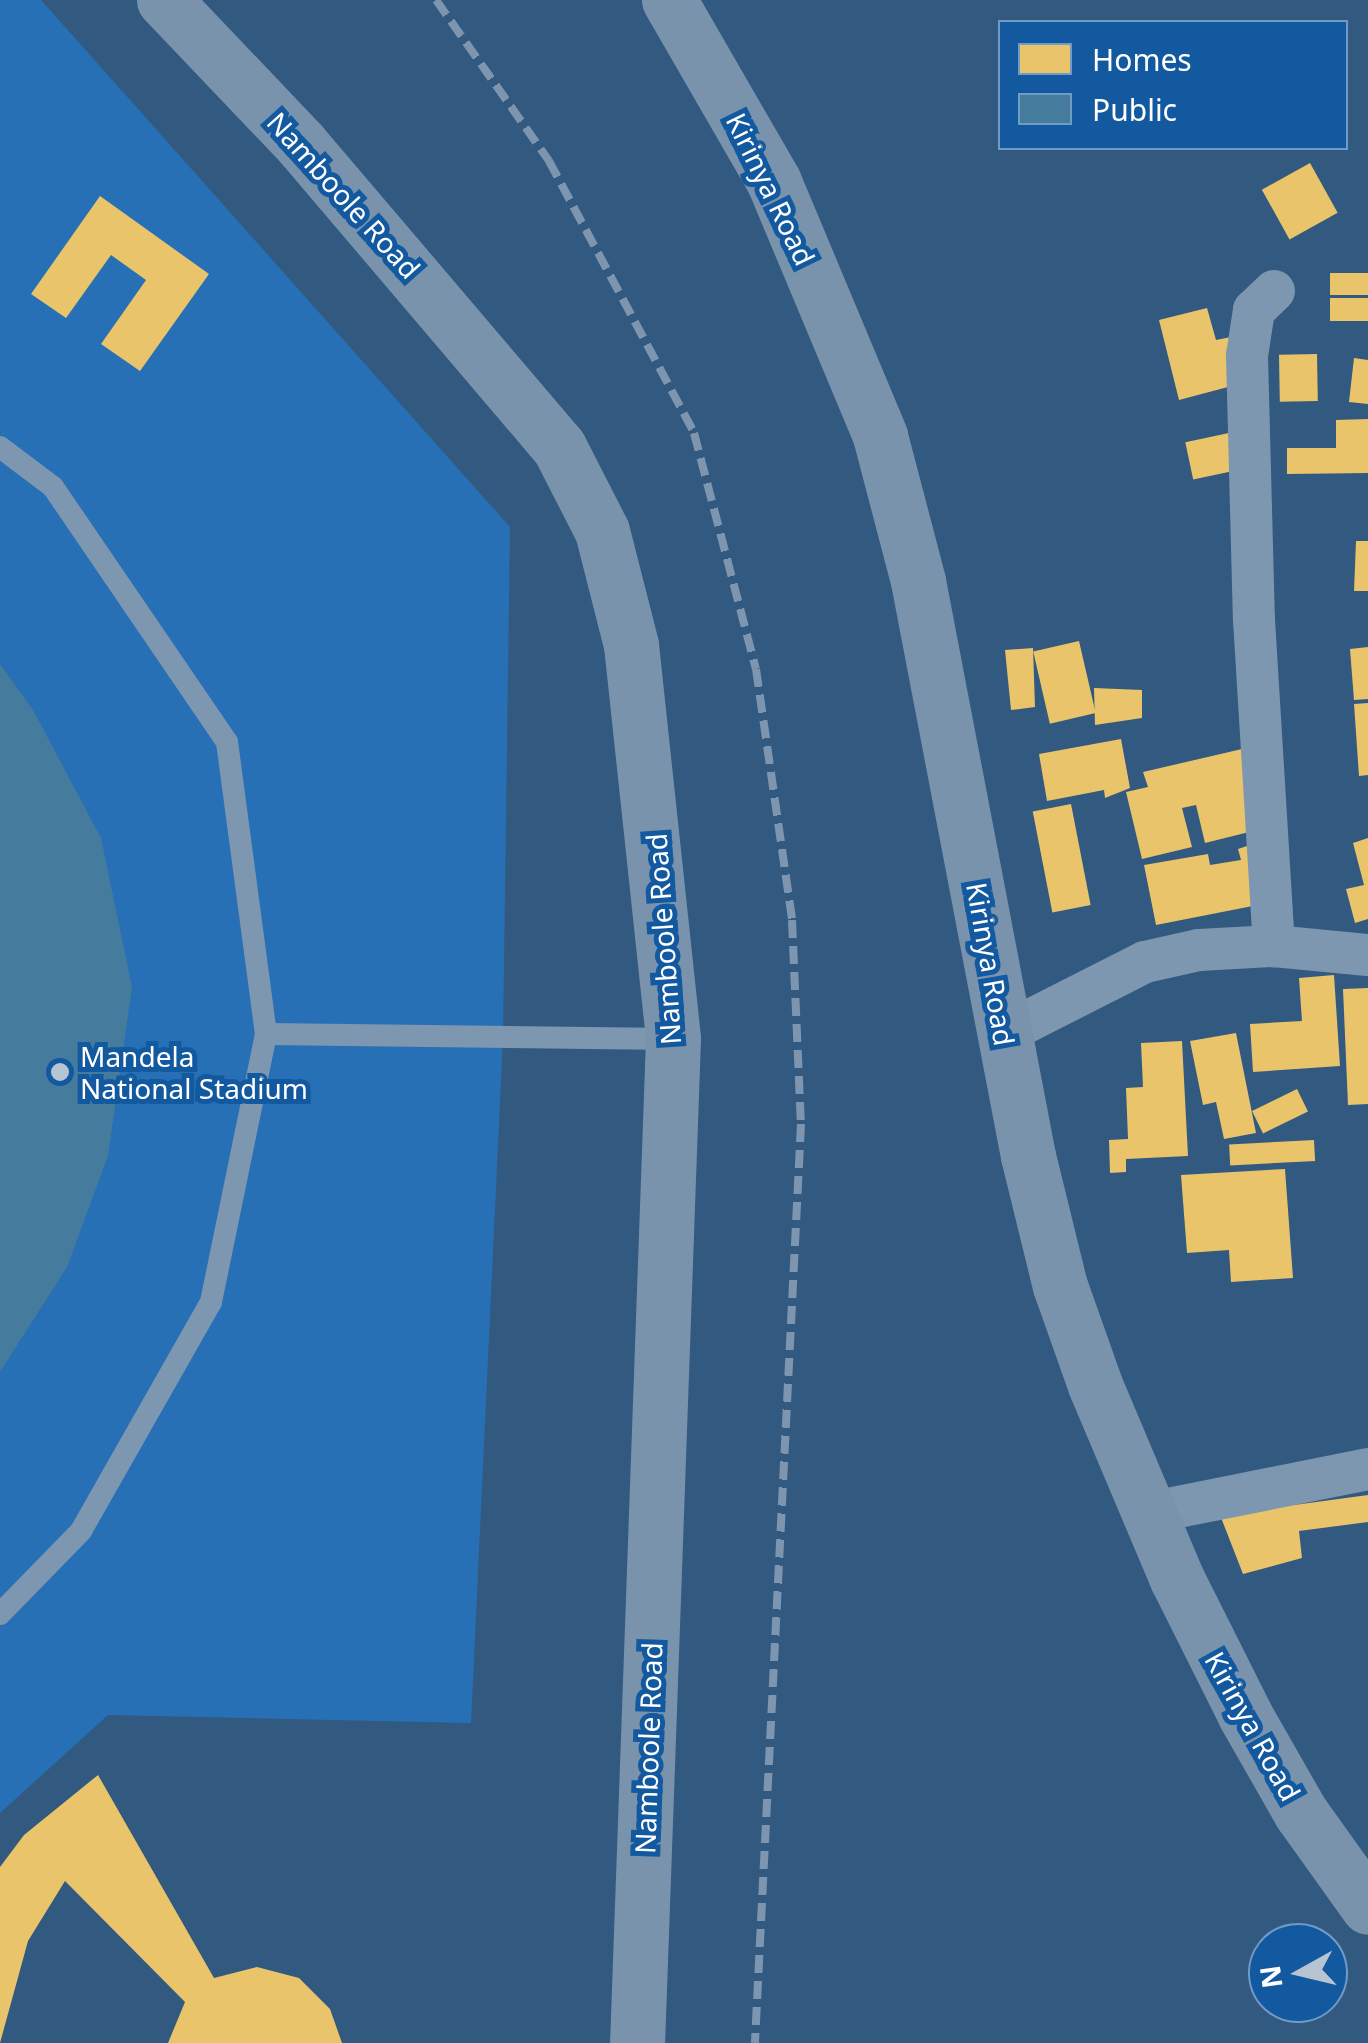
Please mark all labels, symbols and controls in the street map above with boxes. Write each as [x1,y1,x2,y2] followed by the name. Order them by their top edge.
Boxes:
[998,20,1348,150] legend
[1092,39,1192,80] text: Homes
[1092,89,1177,130] text: Public
[261,105,427,285] street label: Namboole Road
[720,107,822,271] street label: Kirinya Road
[639,832,687,1046] street label: Namboole Road
[960,880,1022,1048] street label: Kirinya Road
[80,1039,308,1105] place label: Mandela National Stadium
[49,1061,71,1083] marker: Mandela National Stadium
[628,1642,668,1854] street label: Namboole Road
[1198,1646,1308,1806] street label: Kirinya Road
[1248,1923,1348,2023] north arrow
[1250,1963,1291,1991] text: N

